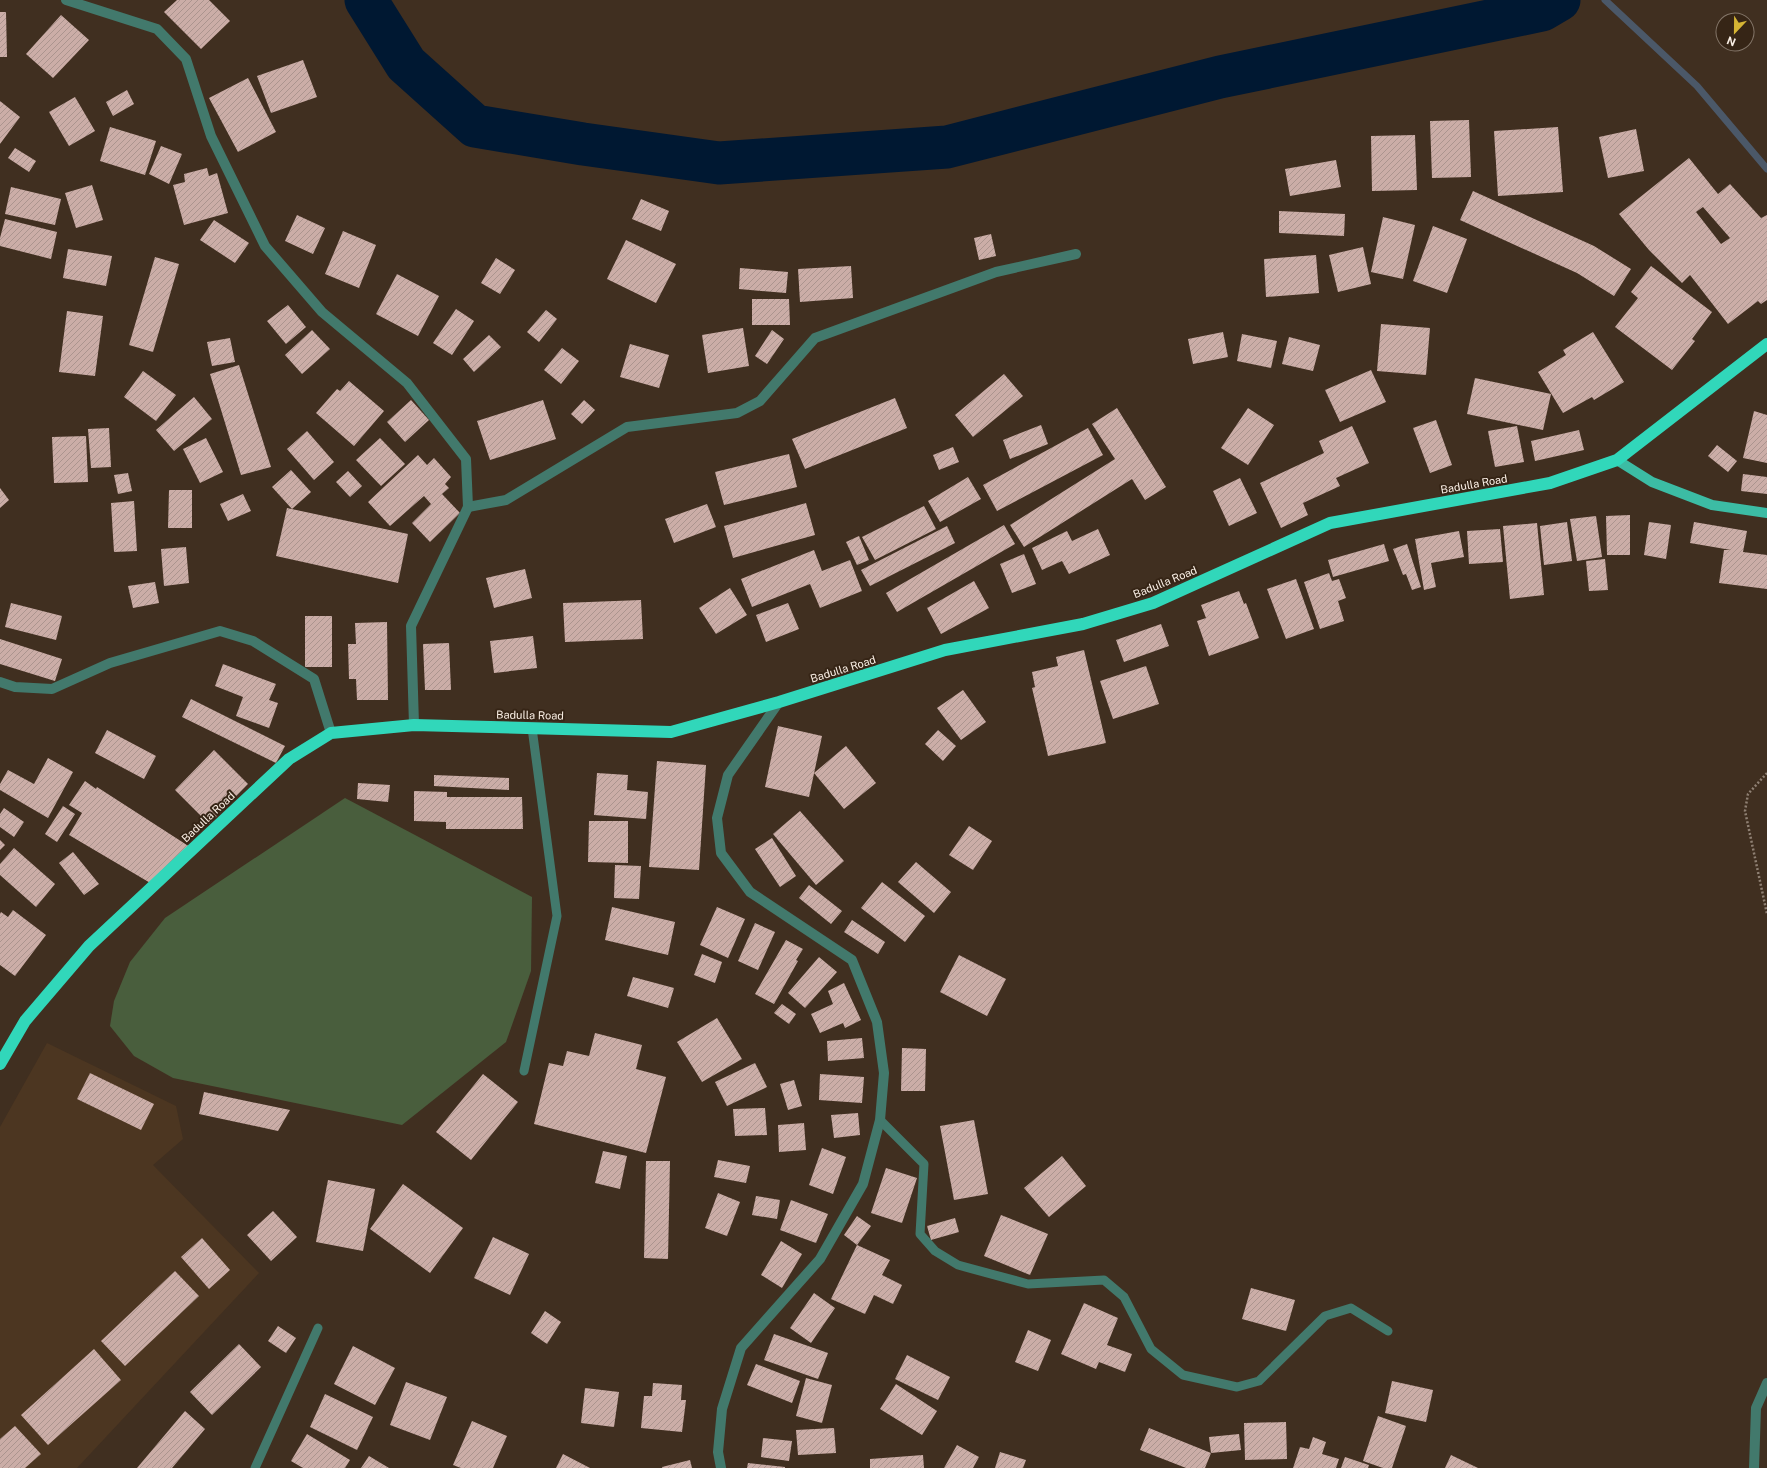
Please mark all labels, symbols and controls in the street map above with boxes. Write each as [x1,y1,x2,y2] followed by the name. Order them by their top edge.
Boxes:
[1715,12,1755,52] north arrow
[1725,34,1737,48] text: N
[1440,472,1508,496] street label: Badulla Road
[1131,564,1199,600] street label: Badulla Road
[809,653,877,685] street label: Badulla Road
[496,708,564,722] street label: Badulla Road
[179,790,237,844] street label: Badulla Road

